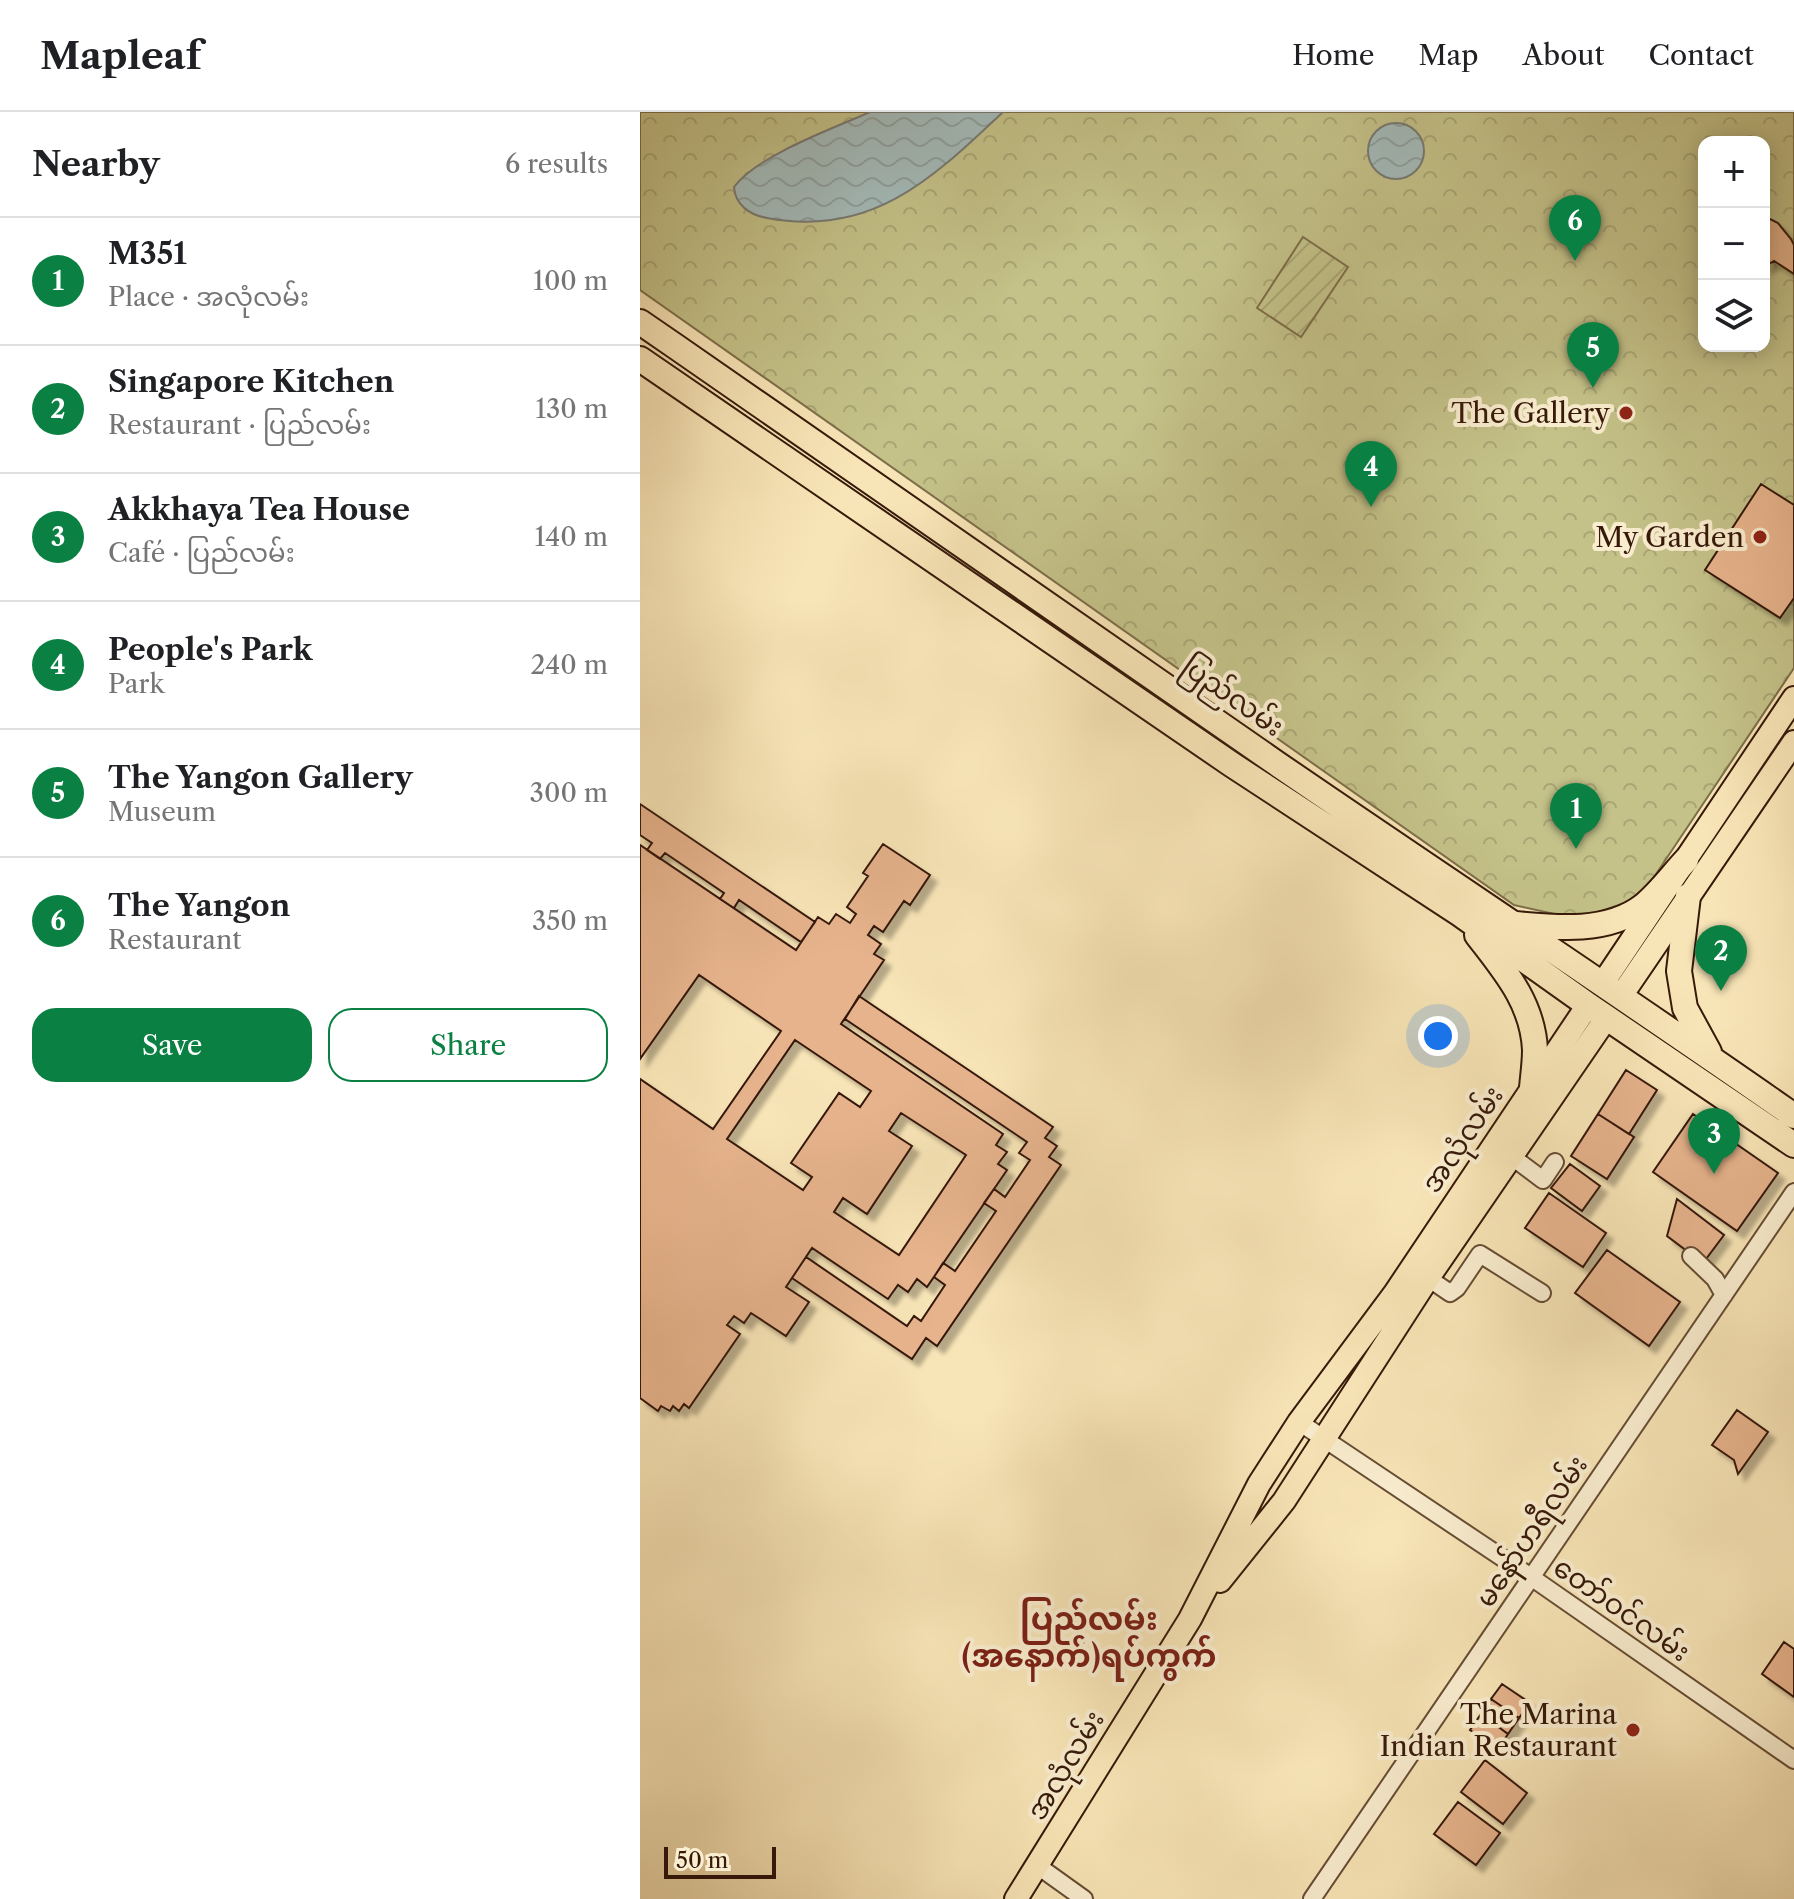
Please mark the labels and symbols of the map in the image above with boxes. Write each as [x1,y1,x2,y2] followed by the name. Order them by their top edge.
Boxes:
[1549,195,1601,261] pin: 6
[1567,322,1619,388] pin: 5
[1451,396,1610,430] place label: The Gallery
[1617,404,1635,422] marker: The Gallery
[1345,441,1397,507] pin: 4
[1595,520,1744,554] place label: My Garden
[1751,528,1769,546] marker: My Garden
[1172,648,1291,748] street label: ပြည်လမ်း
[1550,783,1602,849] pin: 1
[1695,925,1747,991] pin: 2
[1418,1016,1458,1056] your location
[1413,1079,1515,1202] street label: အလုံလမ်း
[1688,1108,1740,1174] pin: 3
[1467,1448,1599,1617] street label: မနော်ဟရီလမ်း
[1547,1549,1697,1668] street label: တော်ဝင်လမ်း
[962,1597,1216,1682] district label: ပြည်လမ်း (အနောက်)ရပ်ကွက်
[1380,1697,1617,1763] place label: The Marina Indian Restaurant
[1018,1704,1116,1829] street label: အလုံလမ်း
[1624,1721,1642,1739] marker: The Marina Indian Restaurant
[664,1843,776,1879] scale bar

